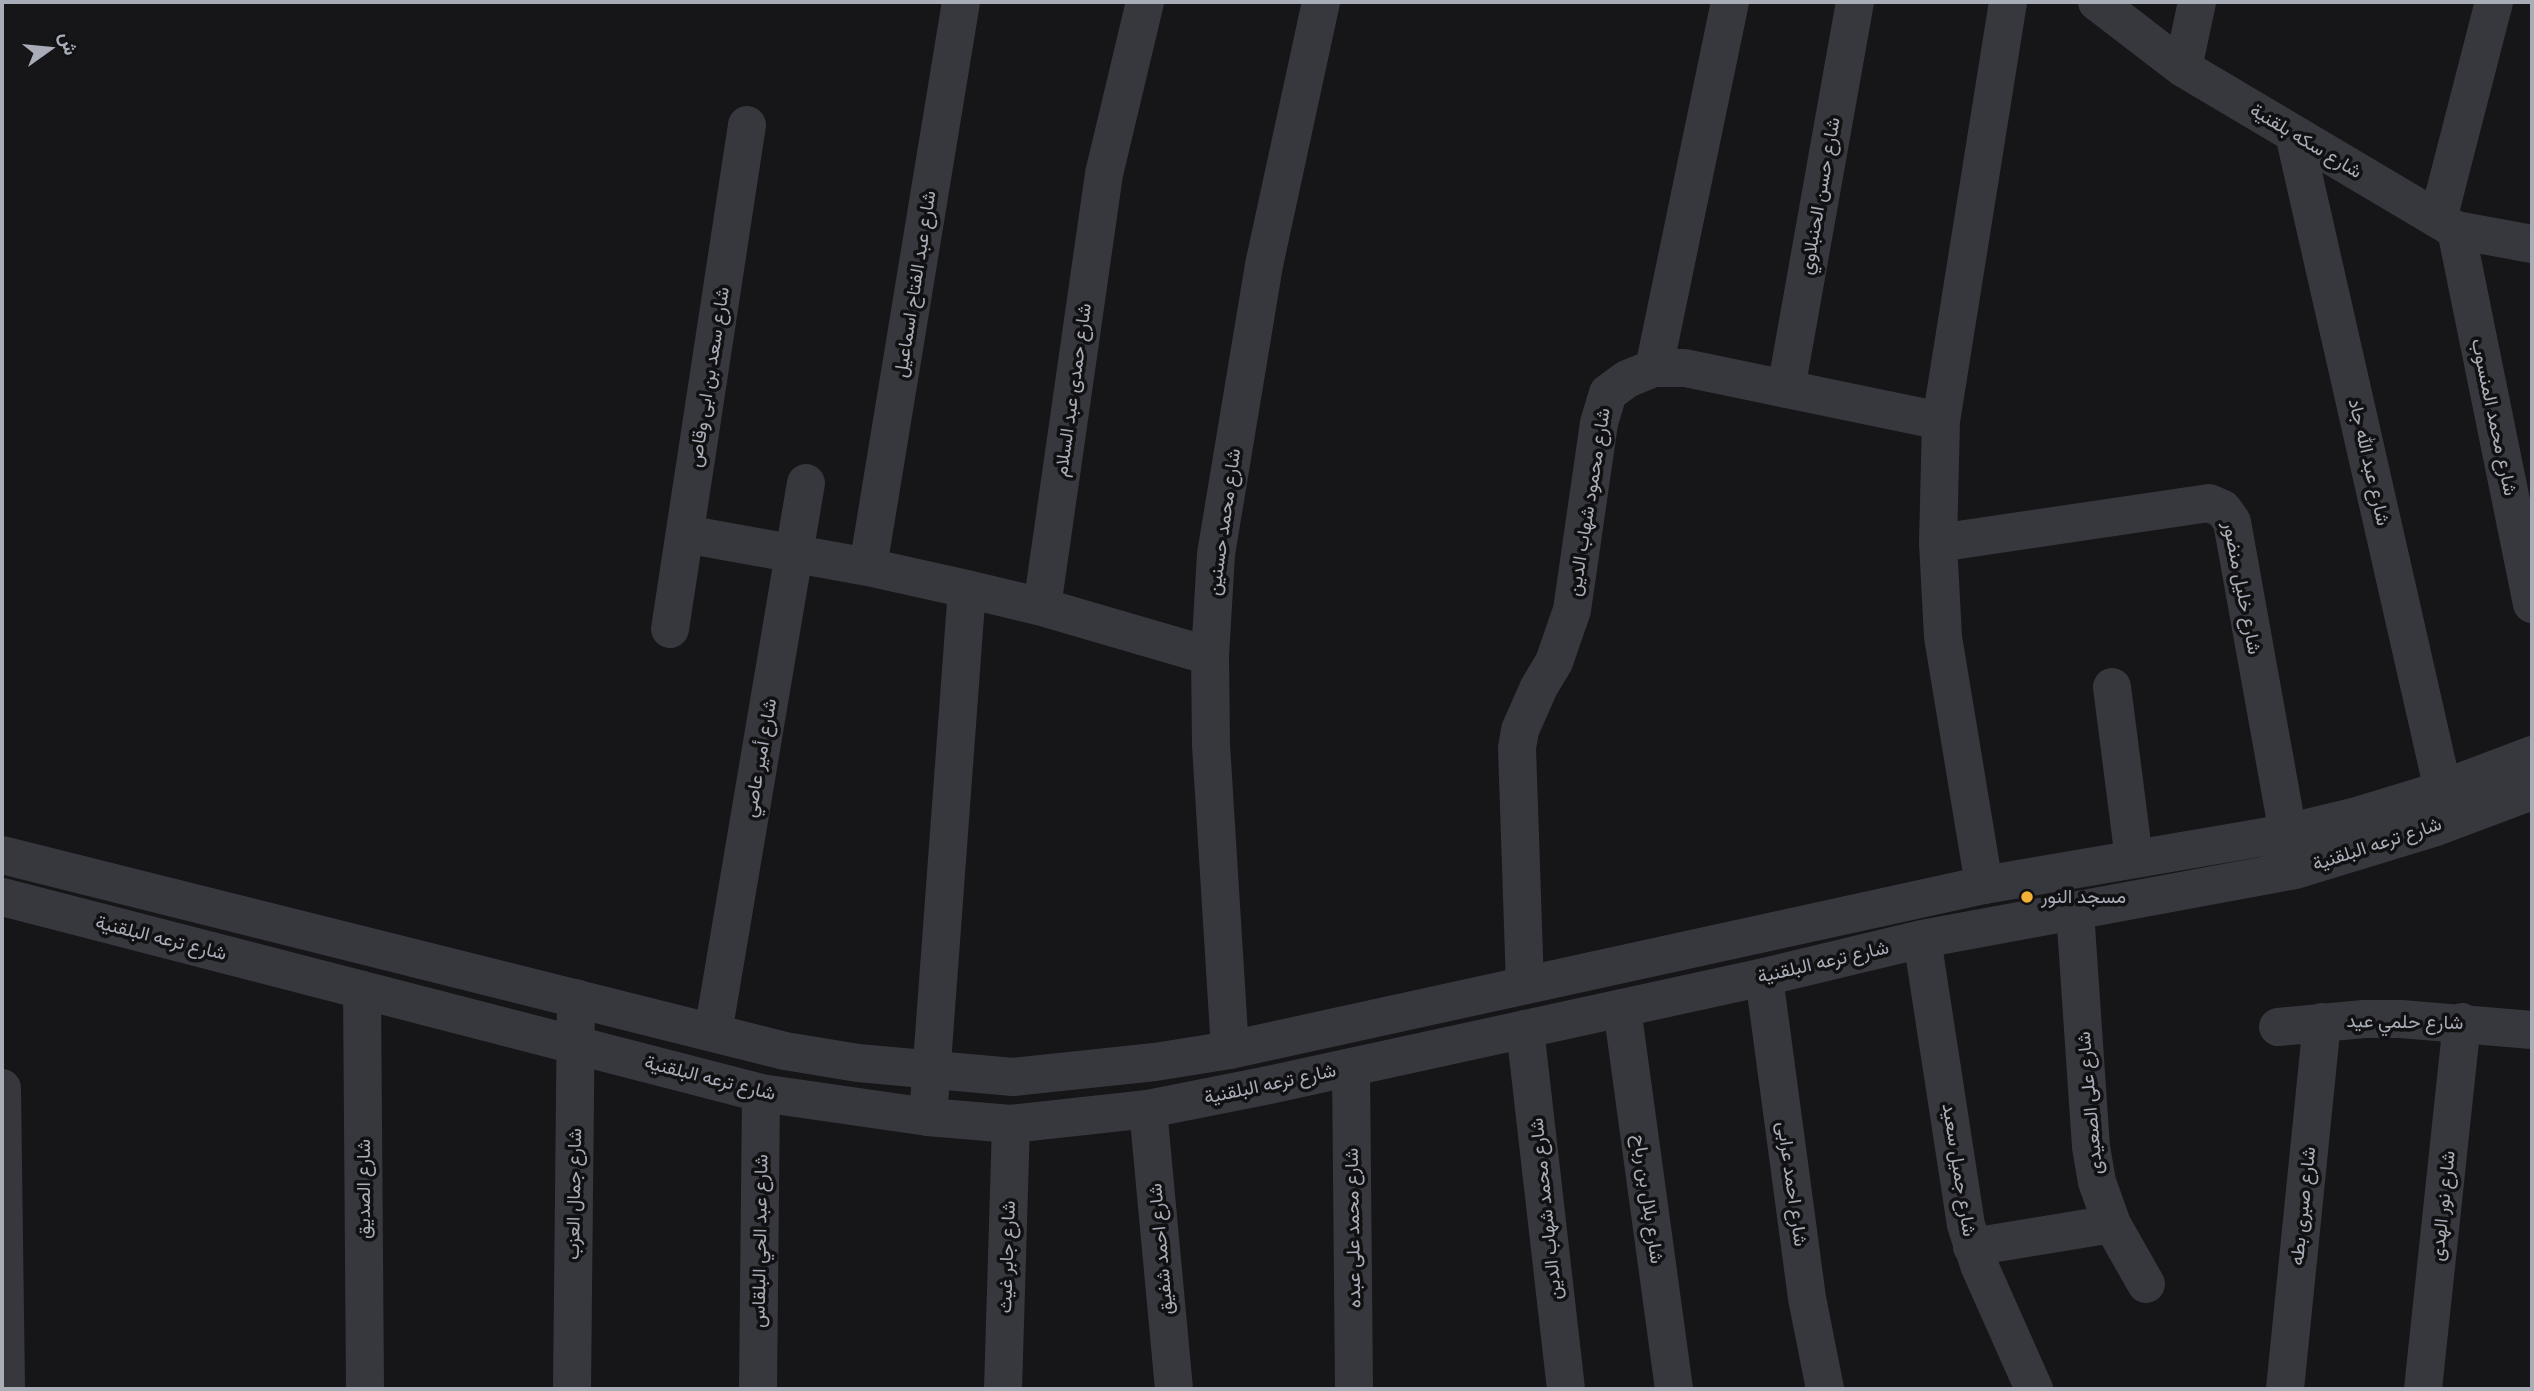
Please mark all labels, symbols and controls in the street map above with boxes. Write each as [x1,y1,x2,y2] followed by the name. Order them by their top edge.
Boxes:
[14,14,84,84] north arrow
[56,29,84,57] text: ش
[2246,99,2366,183] street label: شارع سكه بلقنية
[1795,116,1845,276] street label: شارع حسن الحنبلاوي
[889,189,941,379] street label: شارع عبد الفتاح اسماعيل
[683,285,735,469] street label: شارع سعد بن ابى وقاص
[1050,302,1096,478] street label: شارع حمدى عبد السلام
[2466,336,2522,498] street label: شارع محمد المنسوب
[2343,396,2395,528] street label: شارع عبد الله جاد
[1563,406,1615,598] street label: شارع محمود شهاب الدين
[1202,447,1246,597] street label: شارع محمد حسنين
[2218,520,2266,656] street label: شارع خليل منضور
[738,697,782,819] street label: شارع أمير عاصي
[2310,812,2444,876] street label: شارع ترعه البلقنية
[2041,886,2126,908] place label: مسجد النور
[2019,889,2035,905] marker: مسجد النور
[93,911,229,965] street label: شارع ترعه البلقنية
[1755,936,1891,988] street label: شارع ترعه البلقنية
[2346,1010,2464,1034] street label: شارع حلمي عيد
[2072,1031,2108,1175] street label: شارع على الصعيدى
[642,1051,778,1105] street label: شارع ترعه البلقنية
[1202,1059,1338,1109] street label: شارع ترعه البلقنية
[1937,1102,1981,1238] street label: شارع جميل سعيد
[1525,1117,1567,1301] street label: شارع محمد شهاب الدين
[1772,1120,1812,1248] street label: شارع احمد عرابى
[561,1128,587,1260] street label: شارع جمال العزب
[1628,1133,1668,1265] street label: شارع بلال بن رباح
[353,1139,375,1239] street label: شارع الصديق
[2285,1146,2321,1266] street label: شارع صبرى بطه
[1340,1148,1366,1308] street label: شارع محمد على عبده
[2426,1150,2460,1262] street label: شارع نور الهدى
[747,1154,773,1328] street label: شارع عبد الحي البلقاس
[1144,1182,1178,1316] street label: شارع احمد شفيق
[994,1200,1020,1314] street label: شارع جابر غيث

